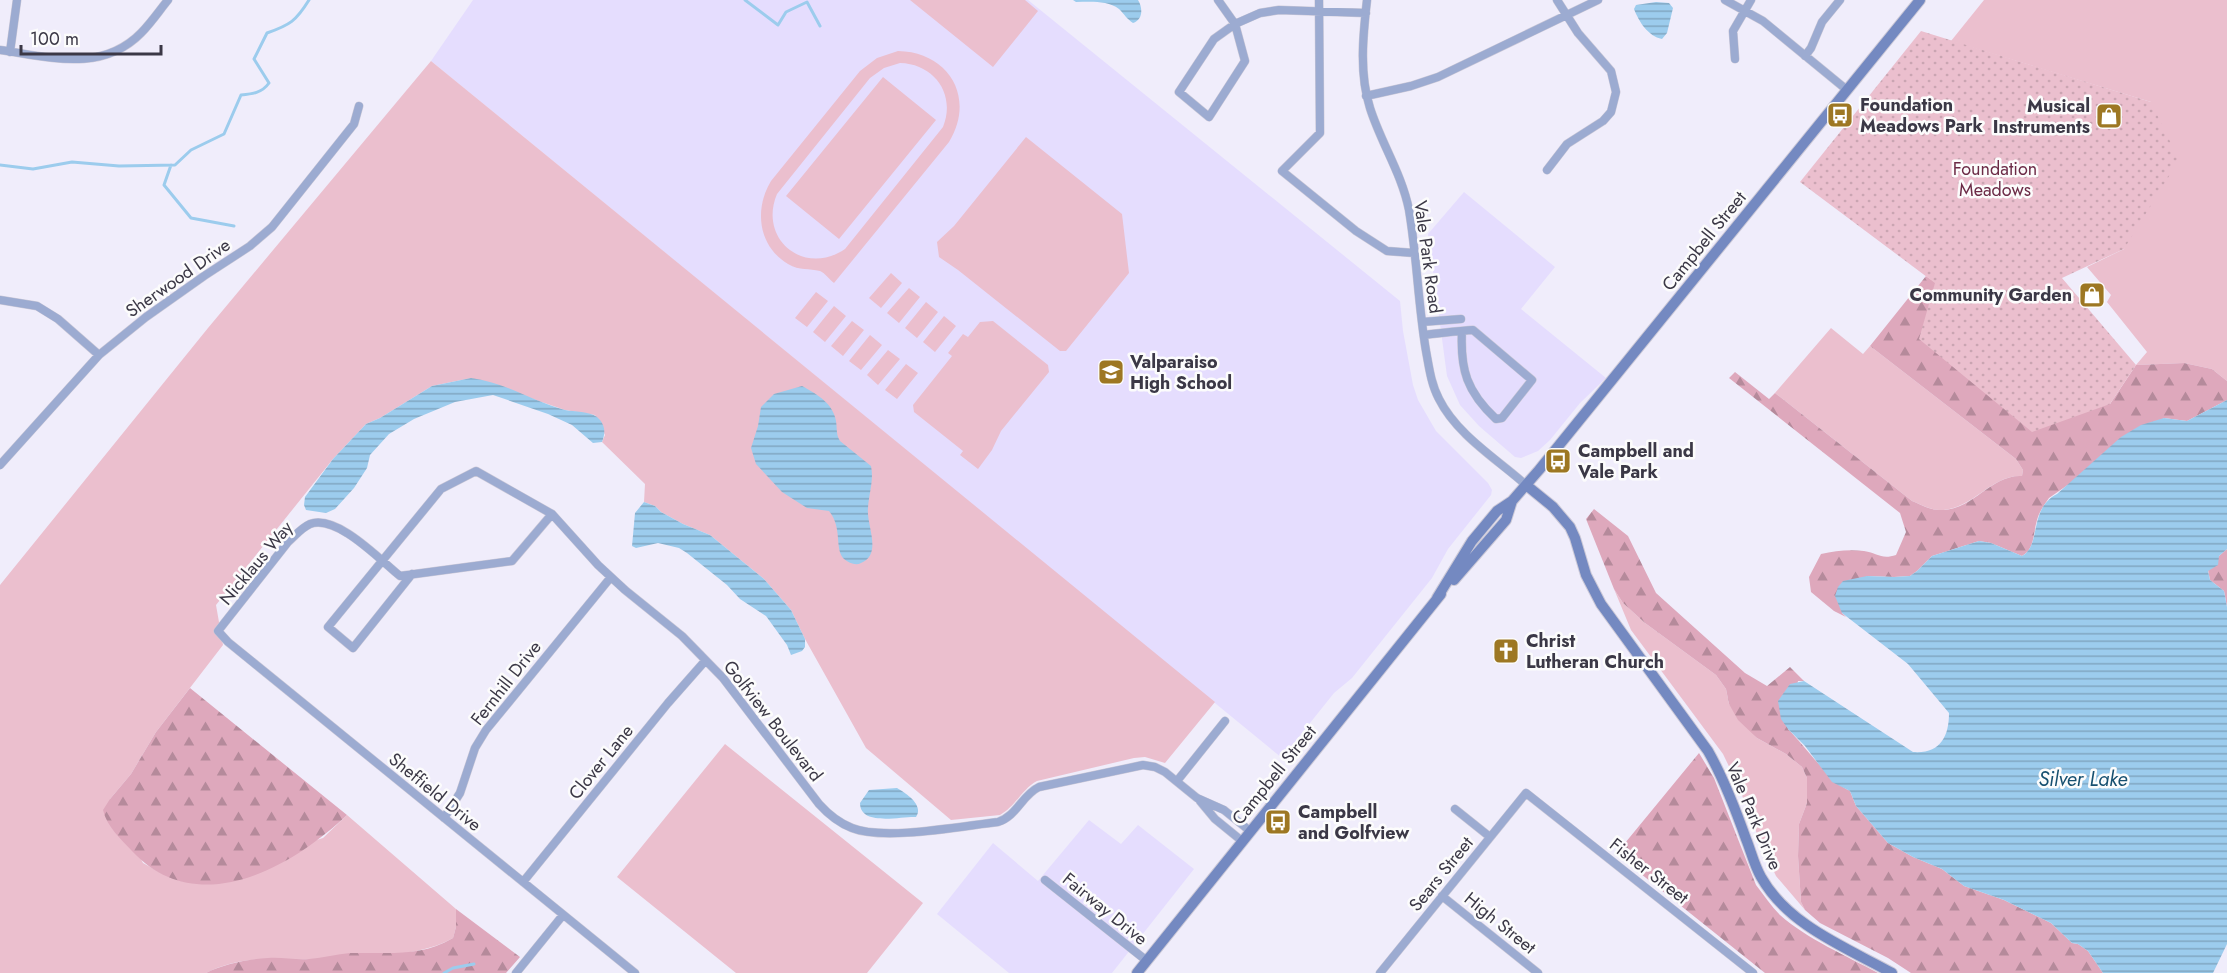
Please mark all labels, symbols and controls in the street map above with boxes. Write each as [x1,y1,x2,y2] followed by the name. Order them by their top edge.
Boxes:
[21,18,160,56] scale bar
[30,26,79,52] text: 100 m
[1860,92,1984,139] place label: Foundation Meadows Park
[1993,93,2090,140] place label: Musical Instruments
[1825,100,1855,130] bus stop icon: Foundation Meadows Park
[2094,101,2124,131] shop icon: Musical Instruments
[1953,156,2037,203] park label: Foundation Meadows
[1656,185,1753,296] street label: Campbell Street
[1407,199,1449,315] street label: Vale Park Road
[120,232,236,324] street label: Sherwood Drive
[2077,280,2107,310] shop icon: Community Garden
[1910,282,2072,308] place label: Community Garden
[1129,349,1232,396] place label: Valparaiso High School
[1096,357,1126,387] school or university icon: Valparaiso High School
[1577,438,1694,485] place label: Campbell and Vale Park
[1543,446,1573,476] bus stop icon: Campbell and Vale Park
[213,515,299,611] street label: Nicklaus Way
[1526,628,1664,675] place label: Christ Lutheran Church
[465,635,547,731] street label: Fernhill Drive
[1491,636,1521,666] church icon: Christ Lutheran Church
[717,655,829,787] street label: Golfview Boulevard
[563,719,639,805] street label: Clover Lane
[1226,719,1323,830] street label: Campbell Street
[383,746,487,838] street label: Sheffield Drive
[1720,758,1788,874] street label: Vale Park Drive
[2038,765,2128,794] water label: Silver Lake
[1298,799,1409,846] place label: Campbell and Golfview
[1263,807,1293,837] bus stop icon: Campbell and Golfview
[1403,830,1480,917] street label: Sears Street
[1604,832,1695,911] street label: Fisher Street
[1057,867,1153,951] street label: Fairway Drive
[1459,886,1542,960] street label: High Street

